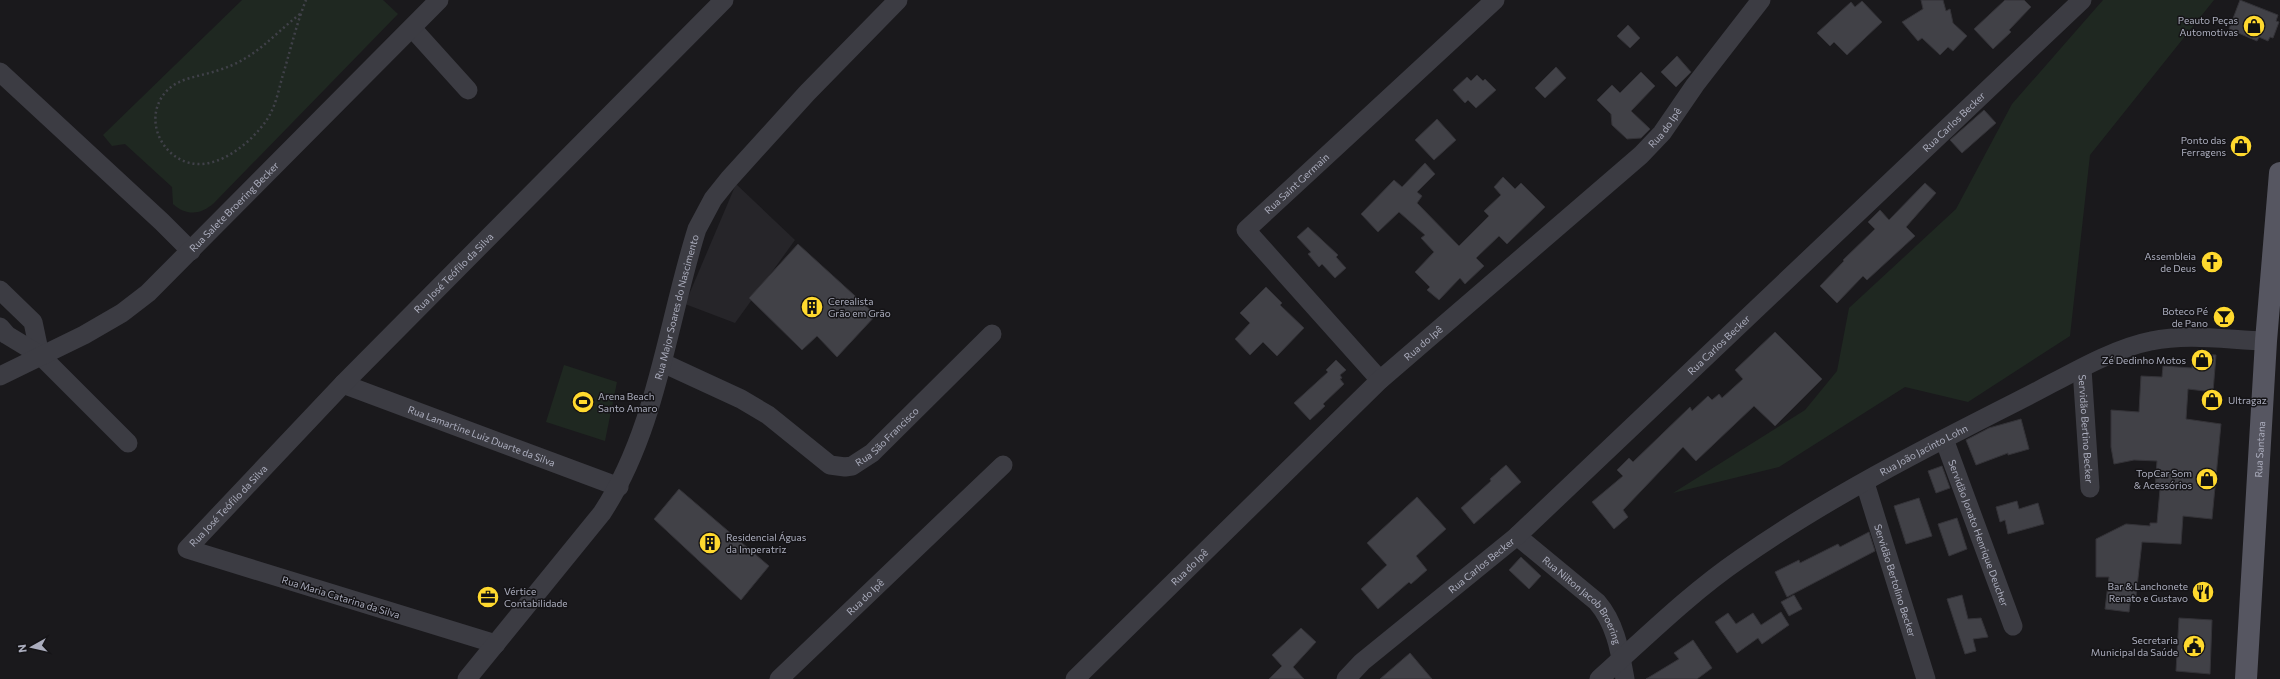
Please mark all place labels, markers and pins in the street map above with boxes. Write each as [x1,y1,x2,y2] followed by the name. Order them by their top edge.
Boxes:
[2241,13,2267,39] shop icon: Peauto Peças Automotivas
[2178,14,2238,38] place label: Peauto Peças Automotivas
[2228,133,2254,159] shop icon: Ponto das Ferragens
[2181,134,2226,158] place label: Ponto das Ferragens
[2199,249,2225,275] church icon: Assembleia de Deus
[2144,250,2196,274] place label: Assembleia de Deus
[799,294,825,320] building icon: Cerealista Grão em Grão
[828,295,891,319] place label: Cerealista Grão em Grão
[2211,304,2237,330] bar icon: Boteco Pé de Pano
[2162,305,2208,329] place label: Boteco Pé de Pano
[2189,347,2215,373] shop icon: Zé Dedinho Motos
[2102,354,2186,366] place label: Zé Dedinho Motos
[2199,387,2225,413] shop icon: Ultragaz
[570,389,596,415] sports icon: Arena Beach Santo Amaro
[598,390,657,414] place label: Arena Beach Santo Amaro
[2228,394,2267,406] place label: Ultragaz
[2194,466,2220,492] shop icon: TopCar Som & Acessórios
[2134,467,2192,491] place label: TopCar Som & Acessórios
[697,530,723,556] building icon: Residencial Águas da Imperatriz
[726,531,807,555] place label: Residencial Águas da Imperatriz
[2190,579,2216,605] restaurant icon: Bar & Lanchonete Renato e Gustavo
[2108,580,2188,604] place label: Bar & Lanchonete Renato e Gustavo
[475,584,501,610] office icon: Vértice Contabilidade
[504,585,568,609] place label: Vértice Contabilidade
[2181,633,2207,659] public building icon: Secretaria Municipal da Saúde
[2091,634,2178,658] place label: Secretaria Municipal da Saúde

